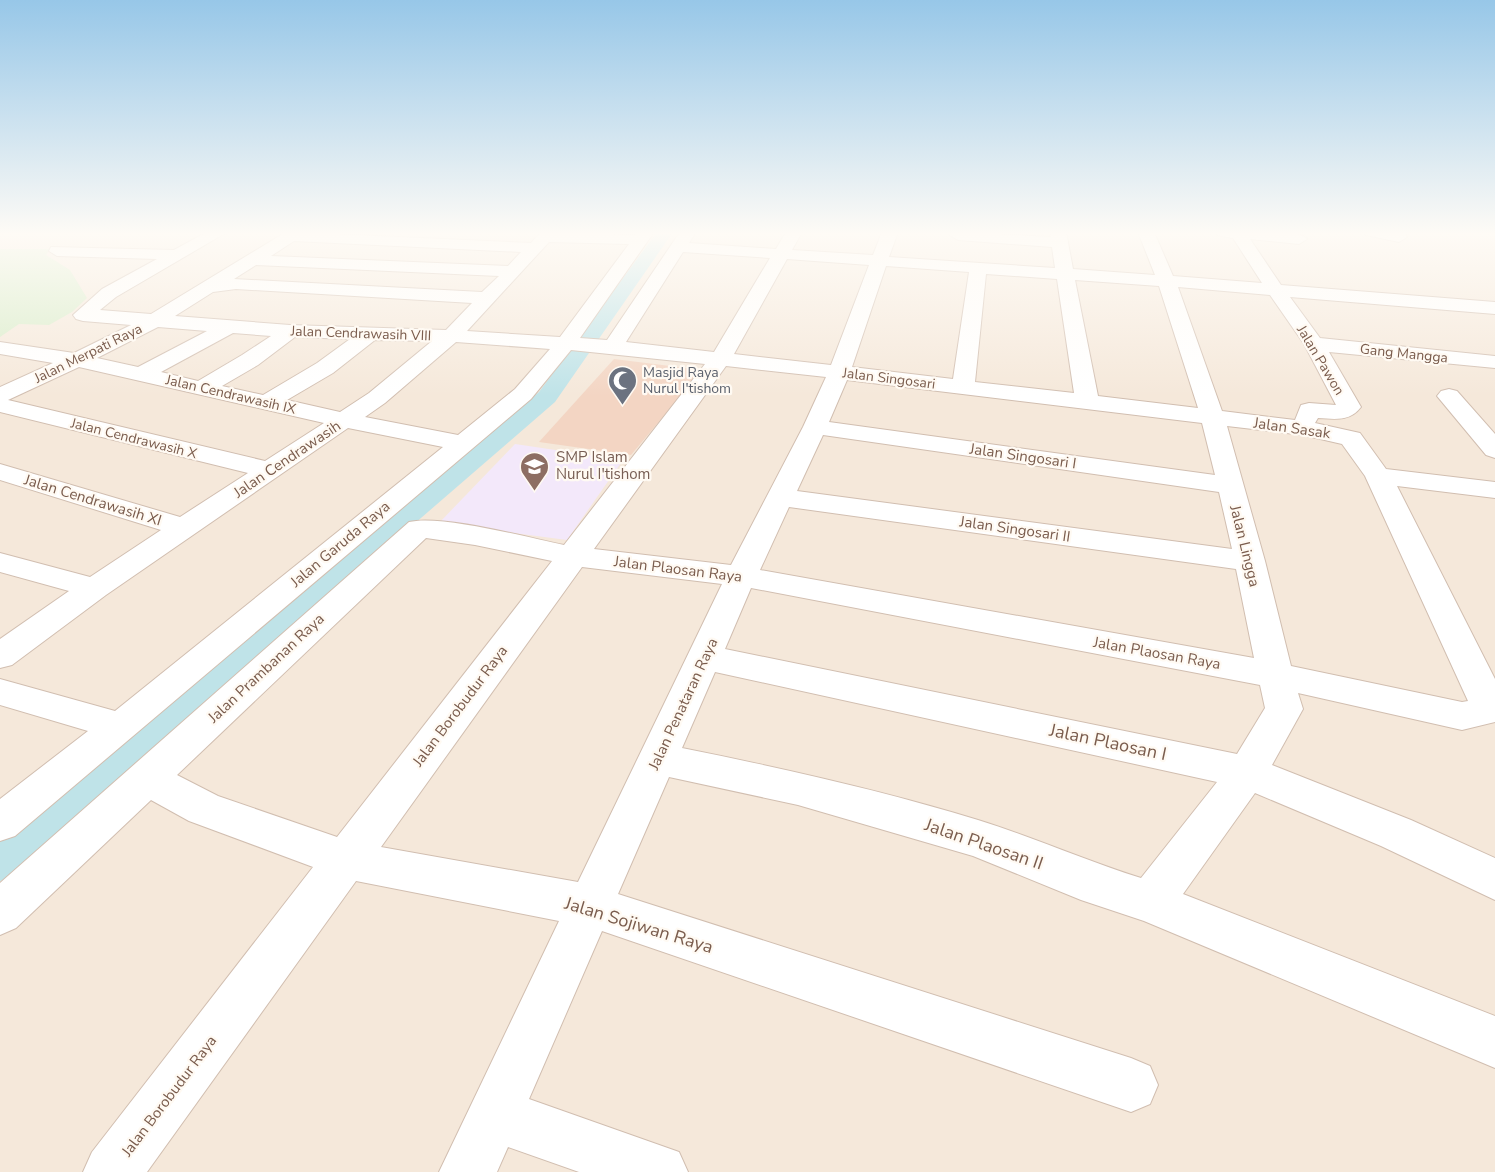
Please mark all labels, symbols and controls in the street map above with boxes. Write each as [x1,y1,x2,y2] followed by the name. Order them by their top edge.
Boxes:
[30,319,145,388] street label: Jalan Merpati Raya
[1292,321,1349,399] street label: Jalan Pawon
[289,322,432,345] street label: Jalan Cendrawasih VIII
[1359,339,1449,368] street label: Gang Mangga
[643,363,731,398] place label: Masjid Raya Nurul I'tishom
[840,363,936,394] street label: Jalan Singosari
[606,364,638,406] mosque icon: Masjid Raya Nurul I'tishom
[163,370,298,419] street label: Jalan Cendrawasih IX
[68,413,199,463] street label: Jalan Cendrawasih X
[1251,413,1332,443] street label: Jalan Sasak
[229,416,344,503] street label: Jalan Cendrawasih
[967,438,1078,473] street label: Jalan Singosari I
[556,447,650,484] place label: SMP Islam Nurul I'tishom
[519,450,551,492] school or university icon: SMP Islam Nurul I'tishom
[21,469,164,530] street label: Jalan Cendrawasih XI
[285,496,394,592] street label: Jalan Garuda Raya
[1225,502,1265,589] street label: Jalan Lingga
[957,511,1072,547] street label: Jalan Singosari II
[612,551,743,587] street label: Jalan Plaosan Raya
[203,609,328,728] street label: Jalan Prambanan Raya
[1091,632,1222,674] street label: Jalan Plaosan Raya
[643,635,722,774] street label: Jalan Penataran Raya
[407,641,512,771] street label: Jalan Borobudur Raya
[1046,718,1169,766] street label: Jalan Plaosan I
[921,812,1046,875] street label: Jalan Plaosan II
[561,891,716,959] street label: Jalan Sojiwan Raya
[116,1031,221,1161] street label: Jalan Borobudur Raya

